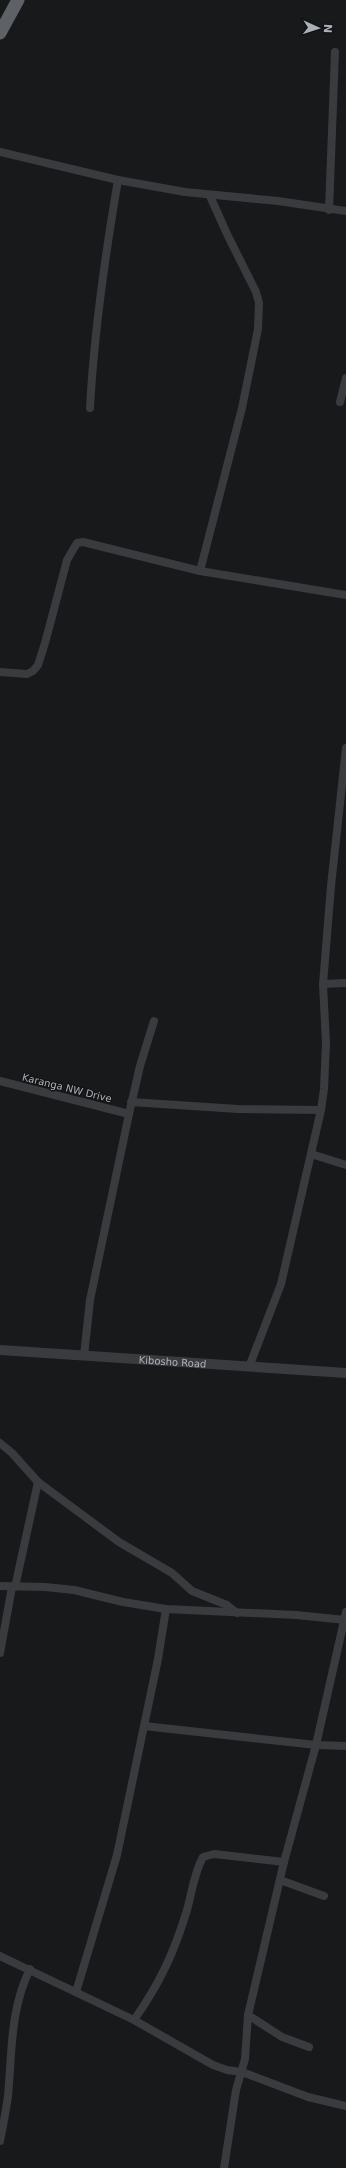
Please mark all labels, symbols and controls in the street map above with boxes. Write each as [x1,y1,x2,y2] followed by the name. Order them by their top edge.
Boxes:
[298,8,338,48] north arrow
[321,24,334,33] text: N
[21,1072,113,1104] street label: Karanga NW Drive
[138,1354,207,1369] street label: Kibosho Road

